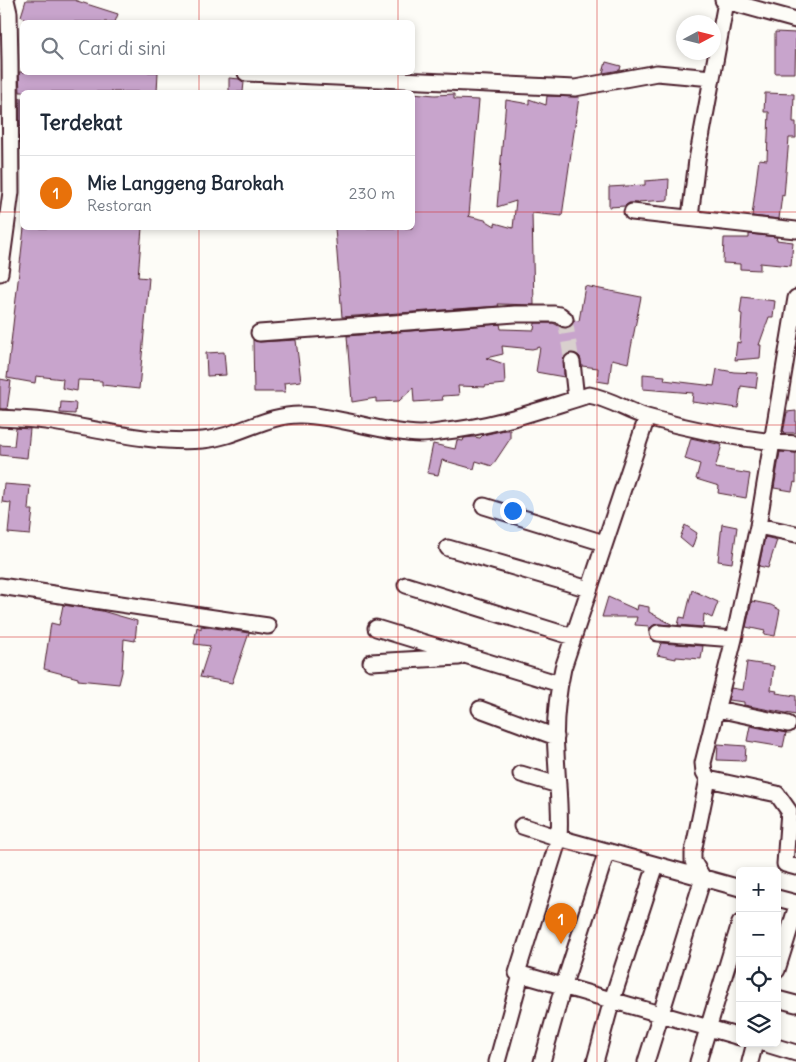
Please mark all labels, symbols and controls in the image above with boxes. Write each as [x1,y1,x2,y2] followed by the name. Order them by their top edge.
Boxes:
[676,15,721,60] north arrow
[20,20,415,75] search box
[38,34,66,62] icon: search
[78,36,166,60] text: Cari di sini
[40,109,122,136] text: Terdekat
[87,171,284,195] text: Mie Langgeng Barokah
[53,183,59,203] text: 1
[349,183,395,203] text: 230 m
[87,195,152,215] text: Restoran
[500,498,526,524] your location
[736,867,781,1047] map controls
[736,867,781,912] button: +
[545,903,577,944] pin: 1
[736,912,781,957] button: −
[736,957,781,1002] button: locate
[736,1002,781,1047] button: layers

